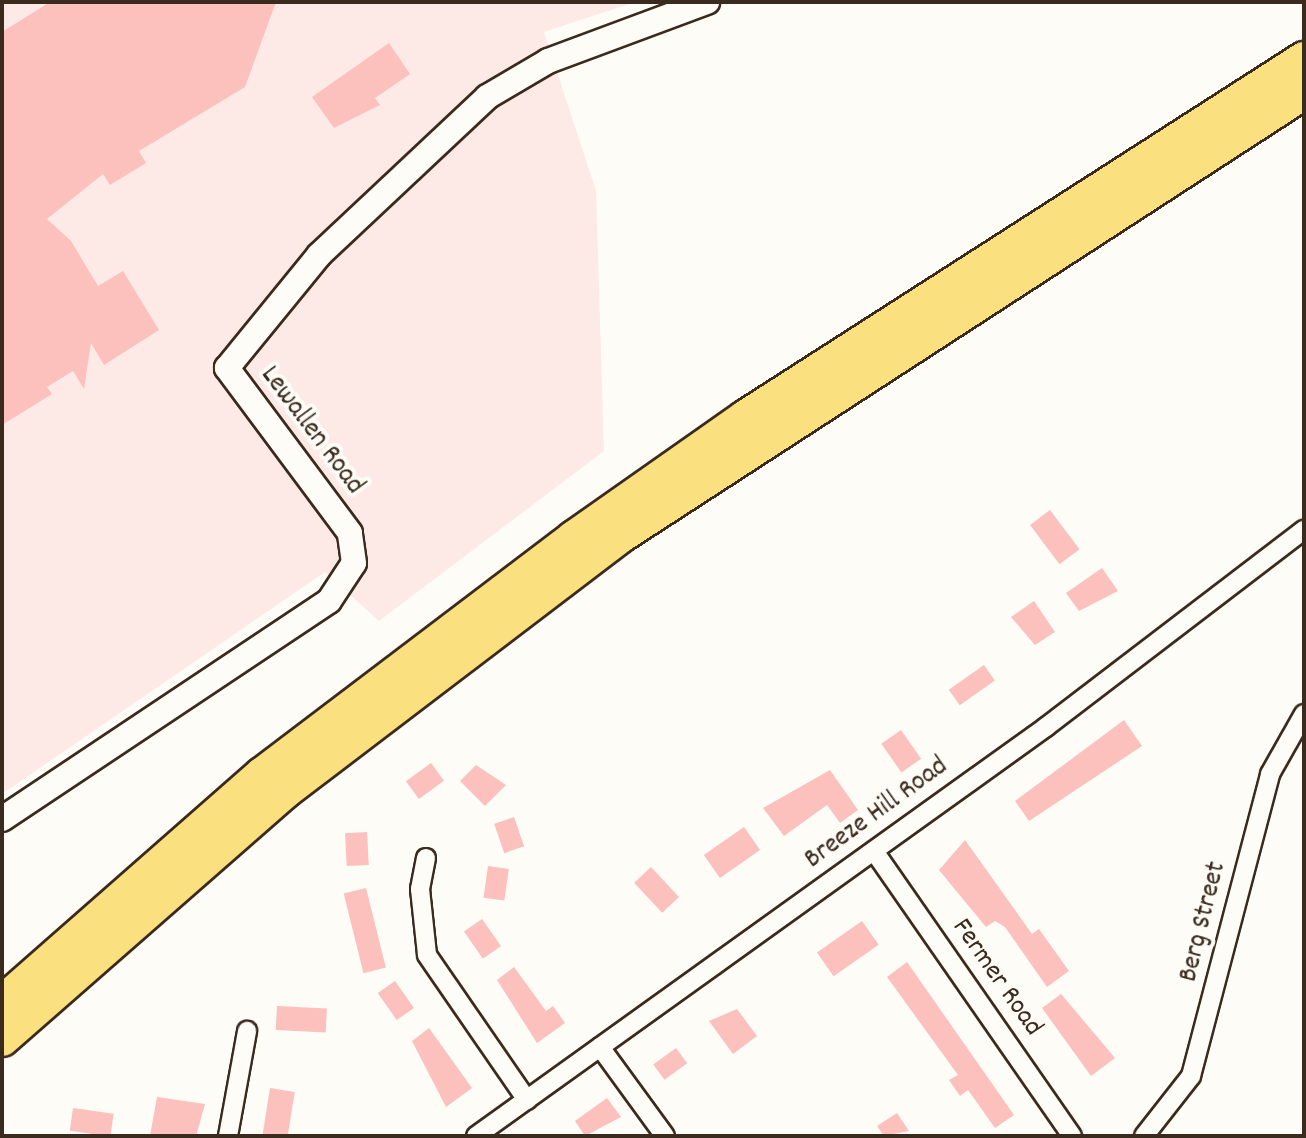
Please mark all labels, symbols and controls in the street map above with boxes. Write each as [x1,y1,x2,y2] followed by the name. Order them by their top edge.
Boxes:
[252,360,370,502] street label: Lewallen Road
[799,751,955,877] street label: Breeze Hill Road
[1173,858,1235,986] street label: Berg Street
[943,913,1049,1043] street label: Fermer Road

